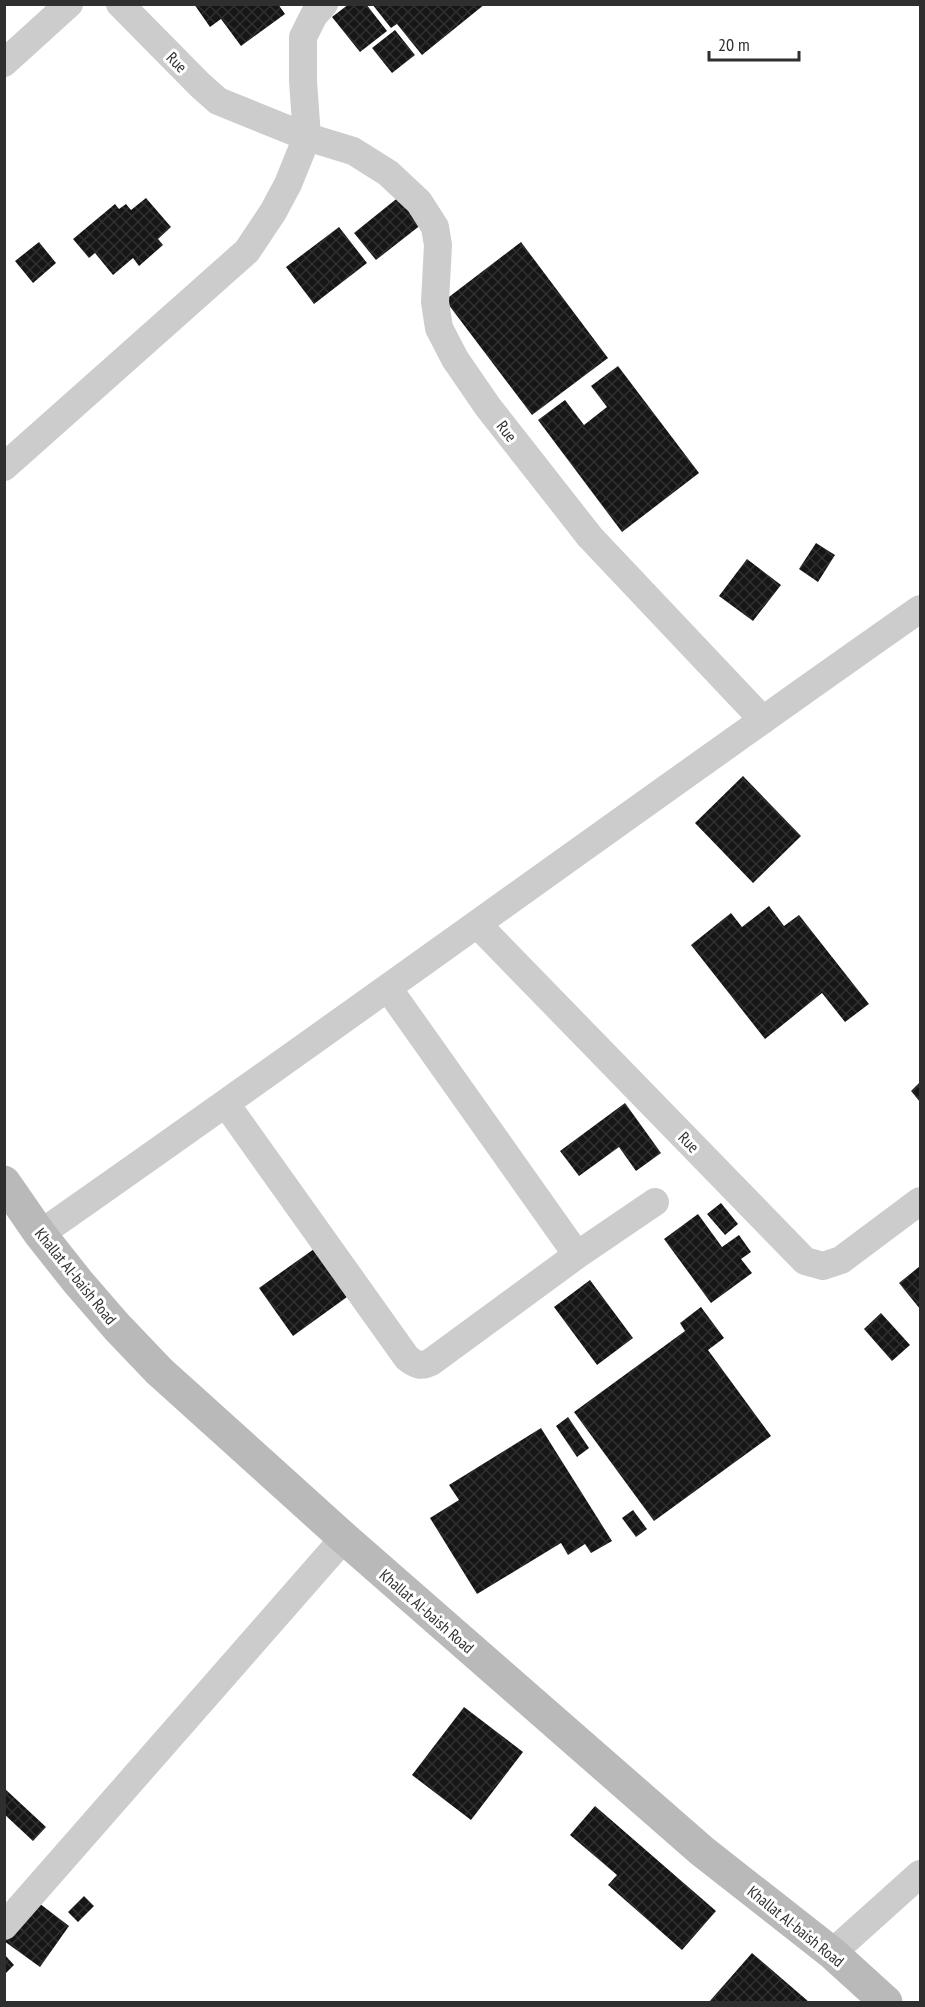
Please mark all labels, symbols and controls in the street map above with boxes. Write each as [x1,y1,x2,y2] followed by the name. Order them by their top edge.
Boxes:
[709,24,799,62] scale bar
[718,33,750,56] text: 20 m
[162,47,192,77] street label: Rue
[493,416,521,446] street label: Rue
[674,1127,704,1157] street label: Rue
[31,1224,121,1328] street label: Khallat Al-baish Road
[376,1565,478,1657] street label: Khallat Al-baish Road
[744,1881,848,1971] street label: Khallat Al-baish Road

